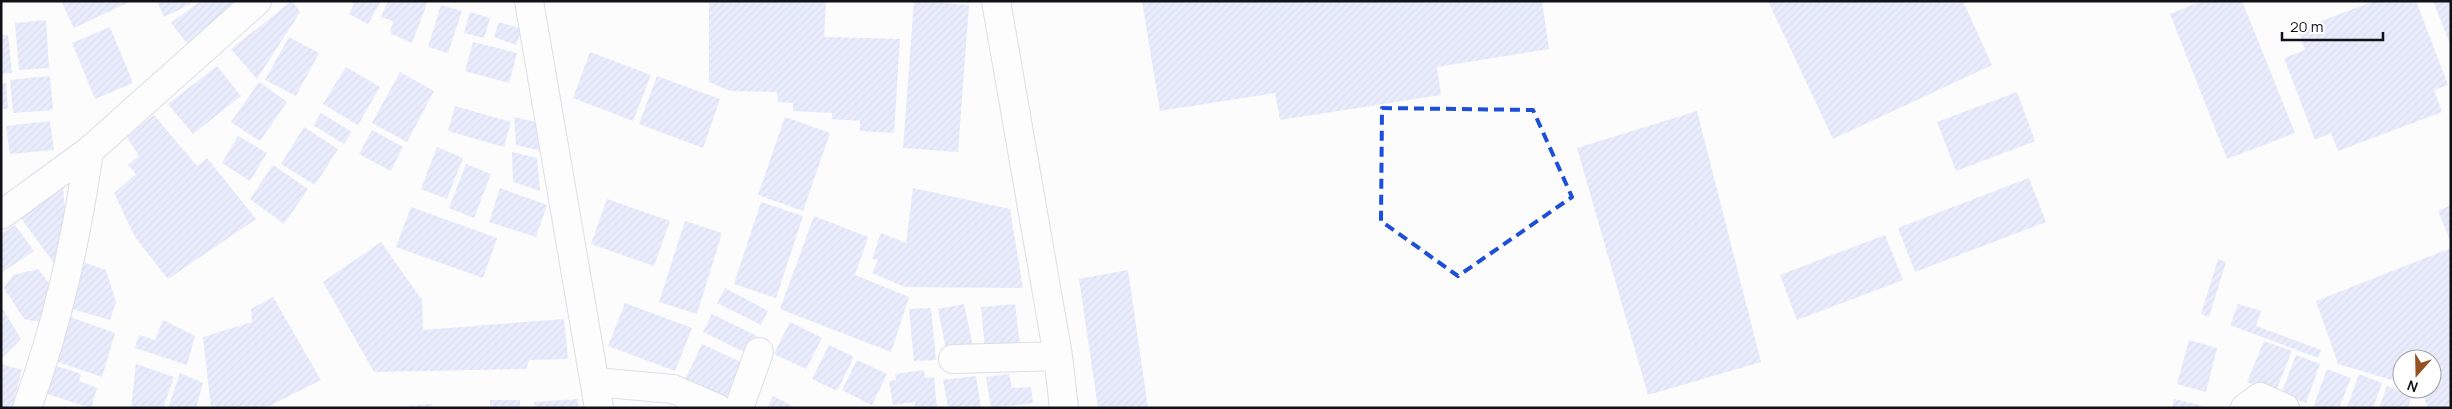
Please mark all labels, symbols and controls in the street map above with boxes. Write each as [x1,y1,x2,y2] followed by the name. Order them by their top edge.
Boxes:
[2282,10,2383,42] scale bar
[2290,16,2323,37] text: 20 m
[2392,349,2442,399] north arrow
[2404,376,2420,397] text: N

